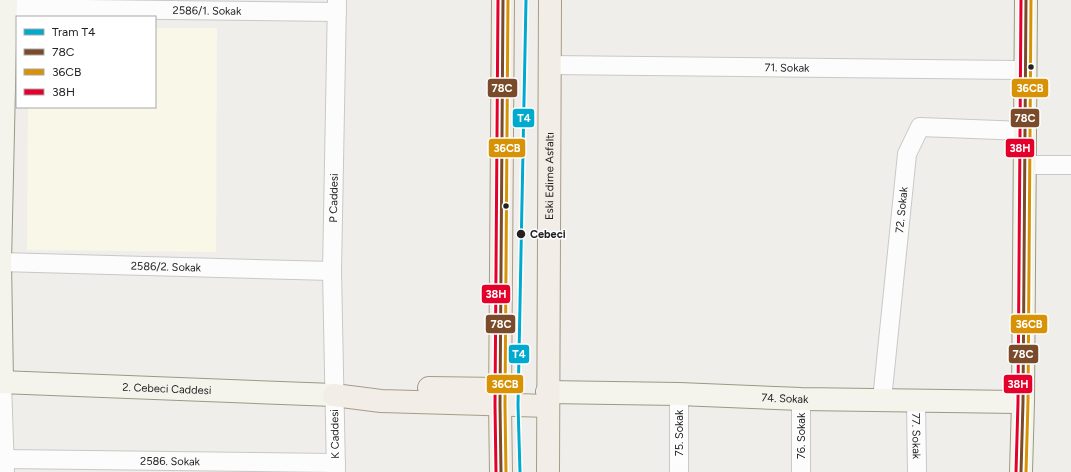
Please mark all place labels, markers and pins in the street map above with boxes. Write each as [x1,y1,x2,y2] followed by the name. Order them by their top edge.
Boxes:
[1026,62,1036,72] unlabelled marker
[501,201,511,211] unlabelled marker
[515,228,527,240] marker: Cebeci
[530,228,566,241] place label: Cebeci

